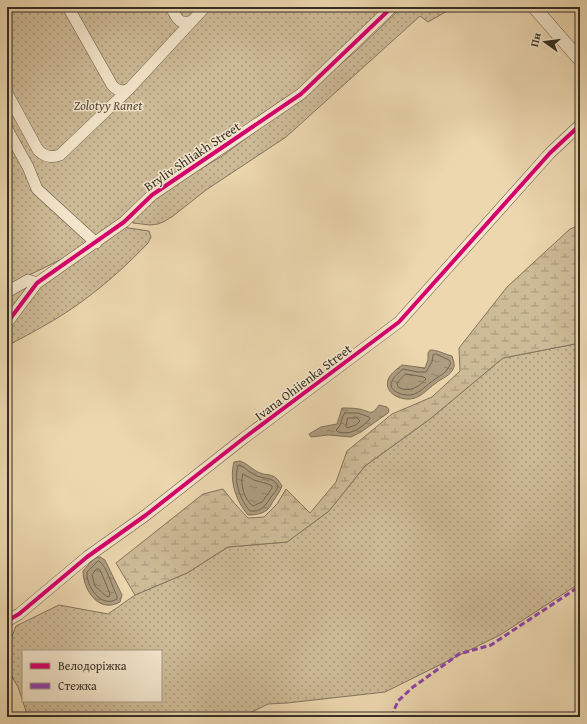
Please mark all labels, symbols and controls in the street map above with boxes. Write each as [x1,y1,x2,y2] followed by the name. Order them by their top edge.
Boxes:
[525,22,565,62] north arrow
[526,31,545,48] text: Пн
[74,96,143,115] park label: Zolotyy Ranet
[140,117,245,196] street label: Bryliv Shliakh Street
[251,339,356,425] street label: Ivana Ohiienka Street
[22,650,162,702] legend
[58,657,127,674] text: Велодоріжка
[58,677,97,694] text: Стежка

